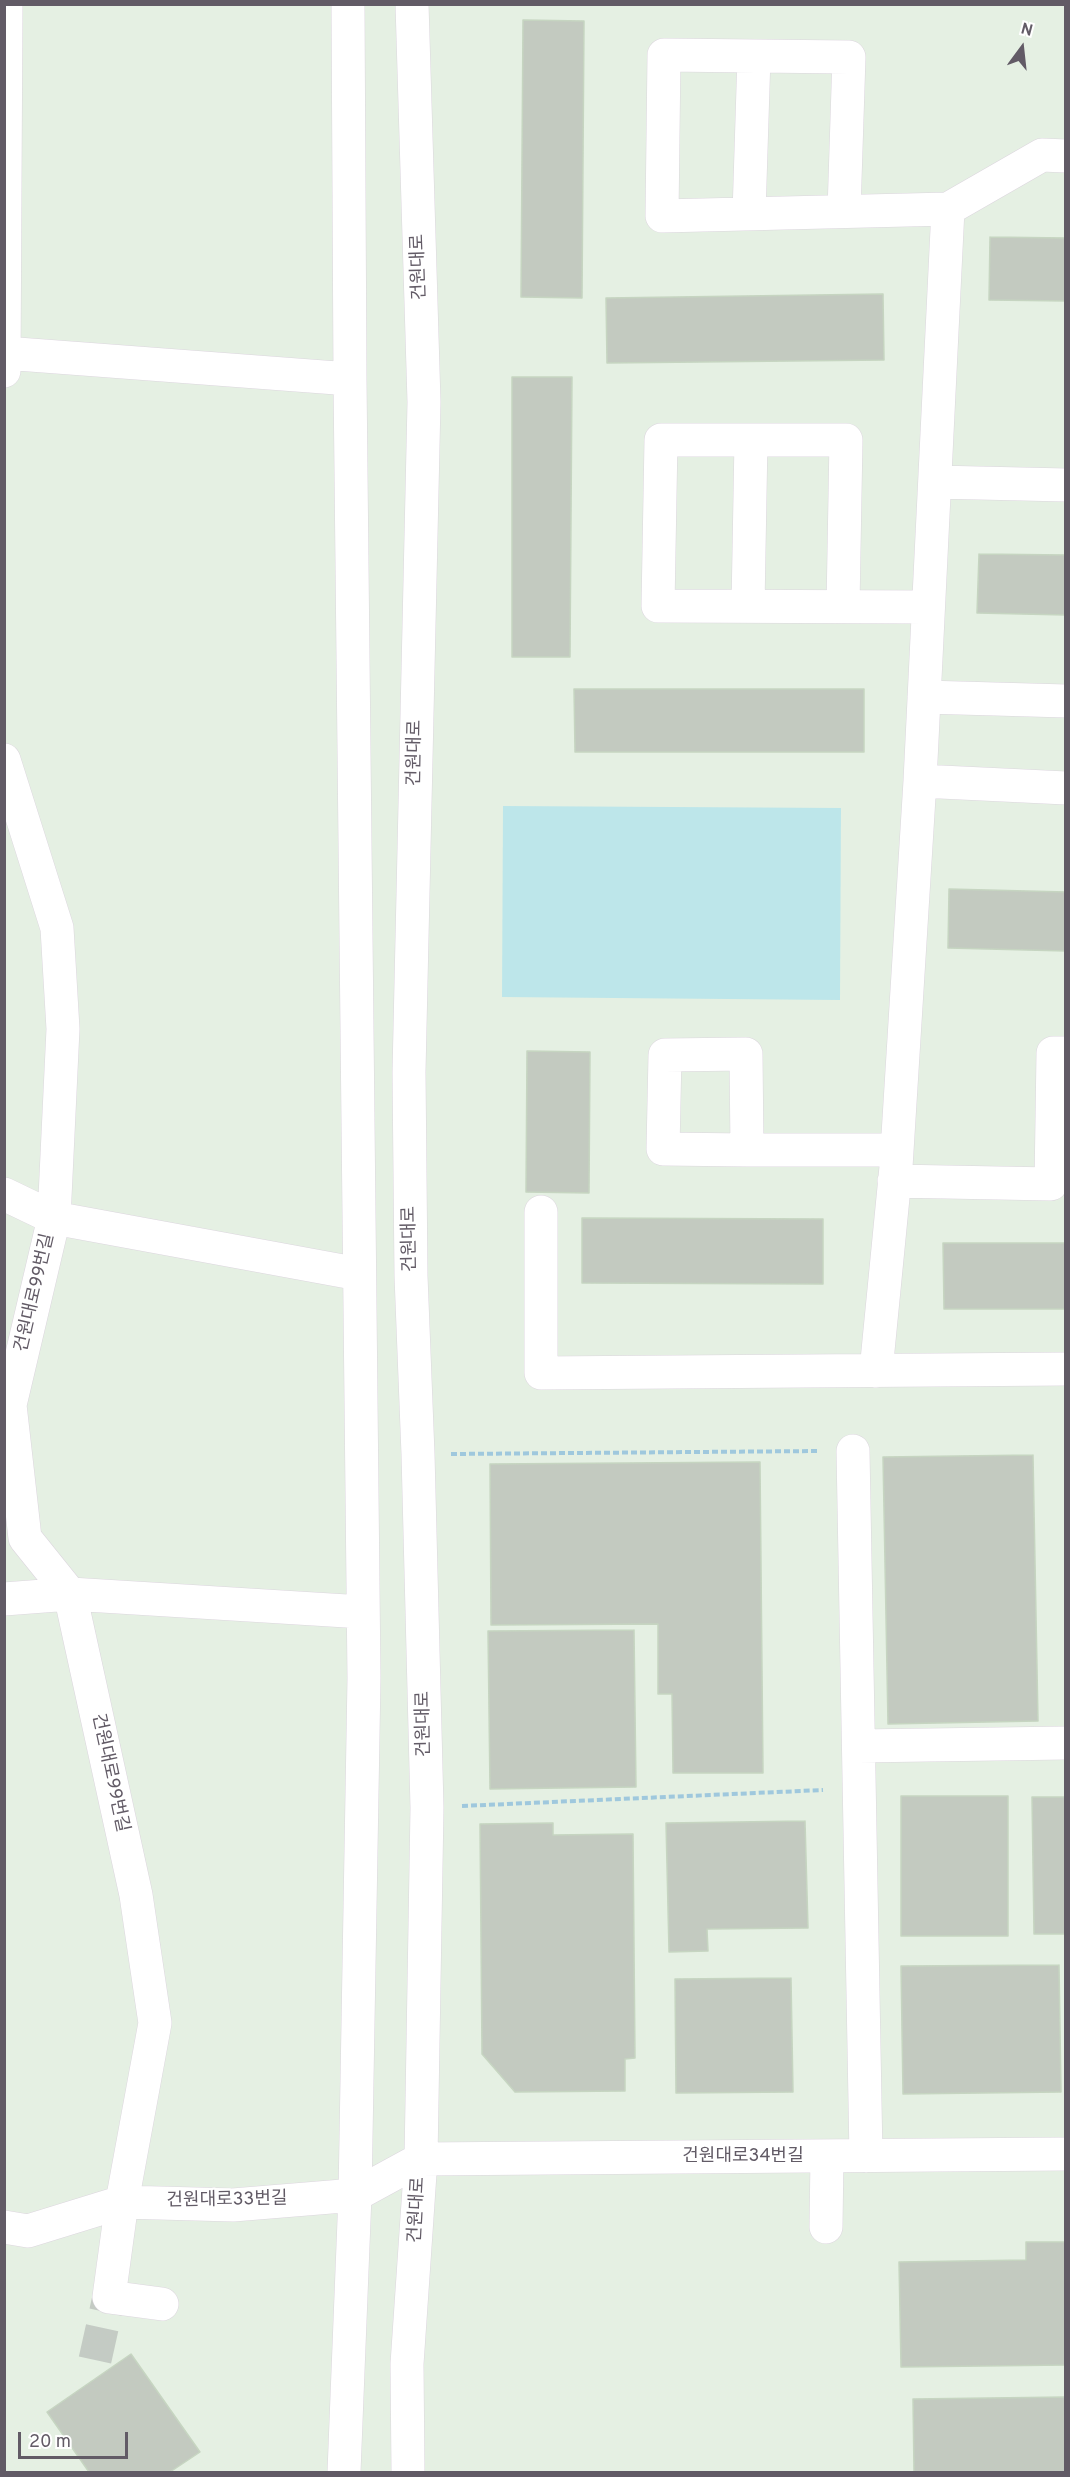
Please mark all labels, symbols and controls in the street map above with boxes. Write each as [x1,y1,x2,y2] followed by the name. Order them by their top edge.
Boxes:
[992,18,1052,78] north arrow
[1019,19,1035,42] text: N
[408,234,432,300] street label: 건원대로
[405,720,427,786] street label: 건원대로
[400,1206,422,1272] street label: 건원대로
[12,1232,60,1354] street label: 건원대로99번길
[414,1691,436,1757] street label: 건원대로
[86,1712,132,1834] street label: 건원대로99번길
[682,2146,804,2168] street label: 건원대로34번길
[405,2176,431,2244] street label: 건원대로
[166,2189,288,2213] street label: 건원대로33번길
[21,2420,130,2458] scale bar
[29,2431,71,2454] text: 20 m

